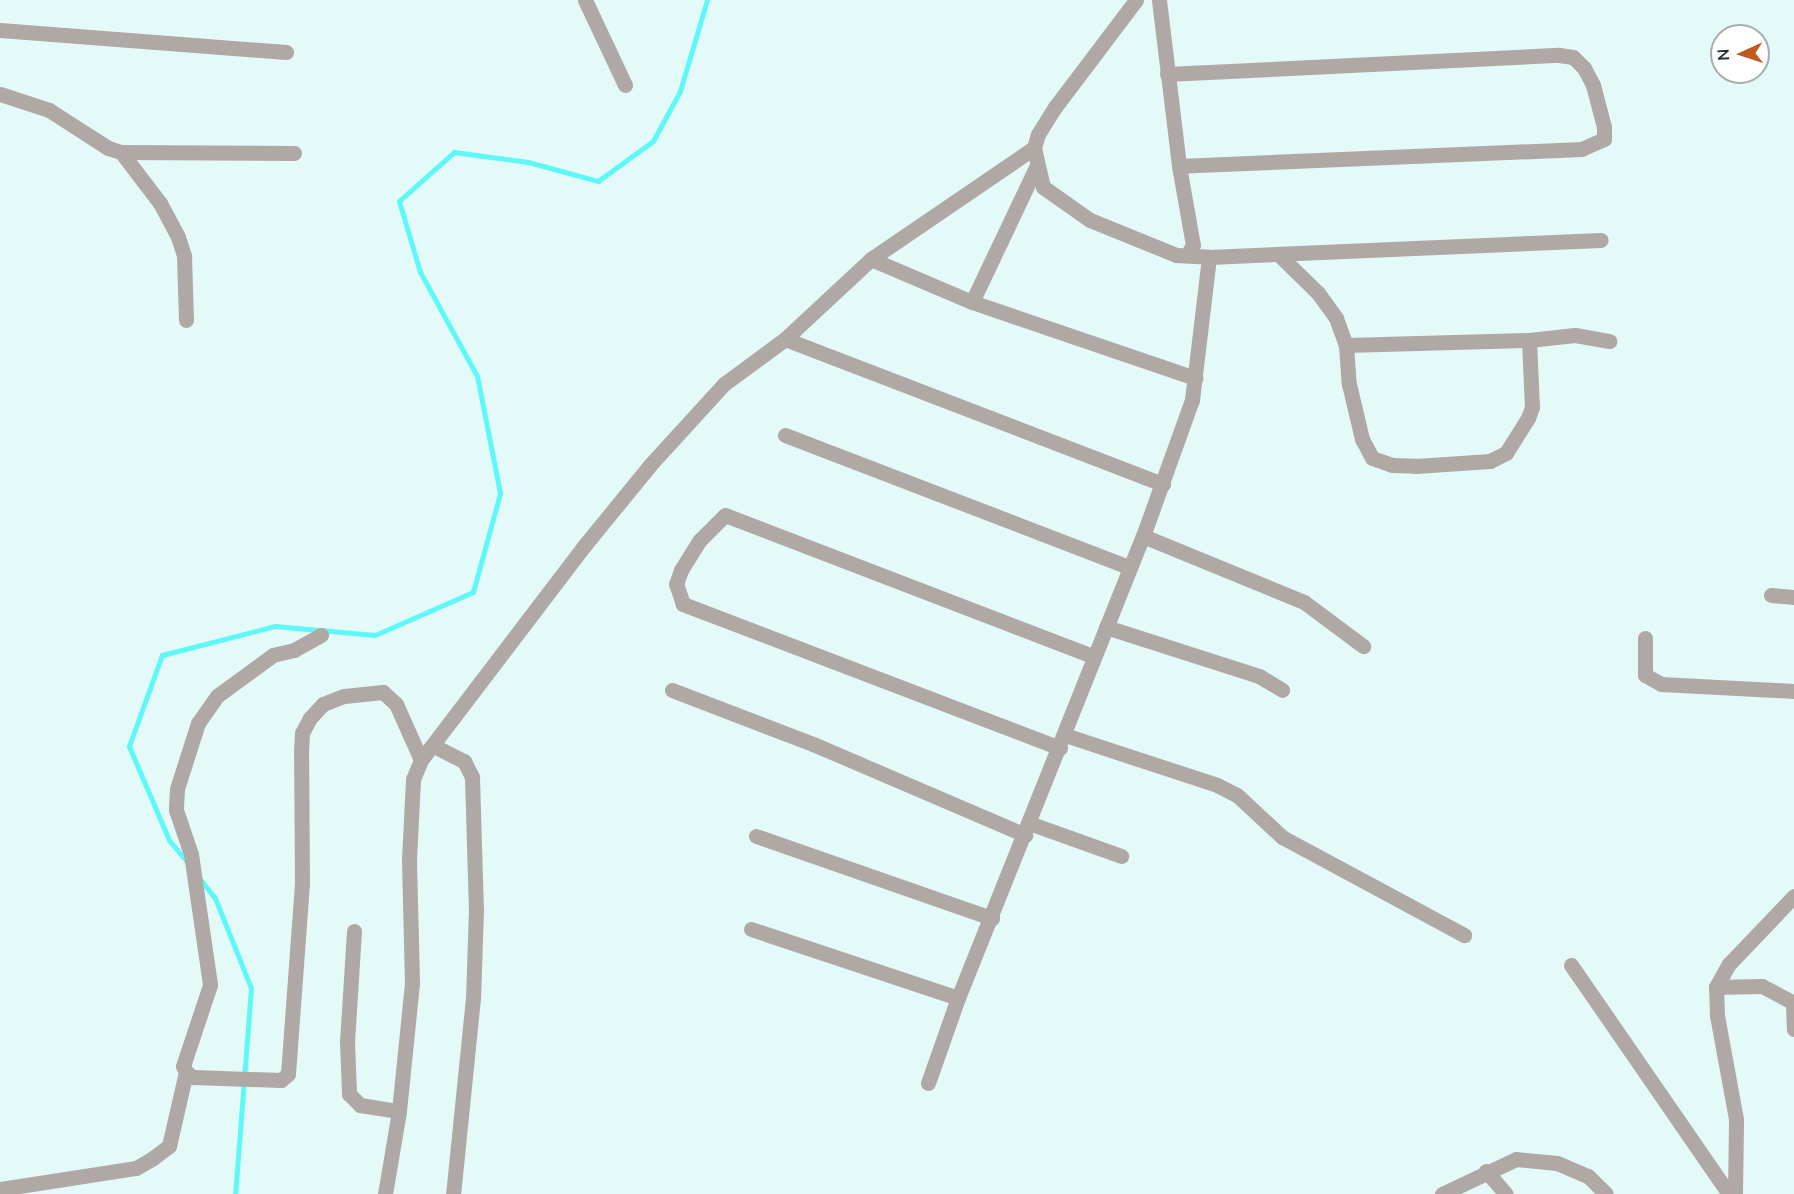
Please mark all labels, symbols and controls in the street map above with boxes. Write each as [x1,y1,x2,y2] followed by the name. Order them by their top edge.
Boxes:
[1710,24,1770,84] north arrow
[1713,48,1735,61] text: N

